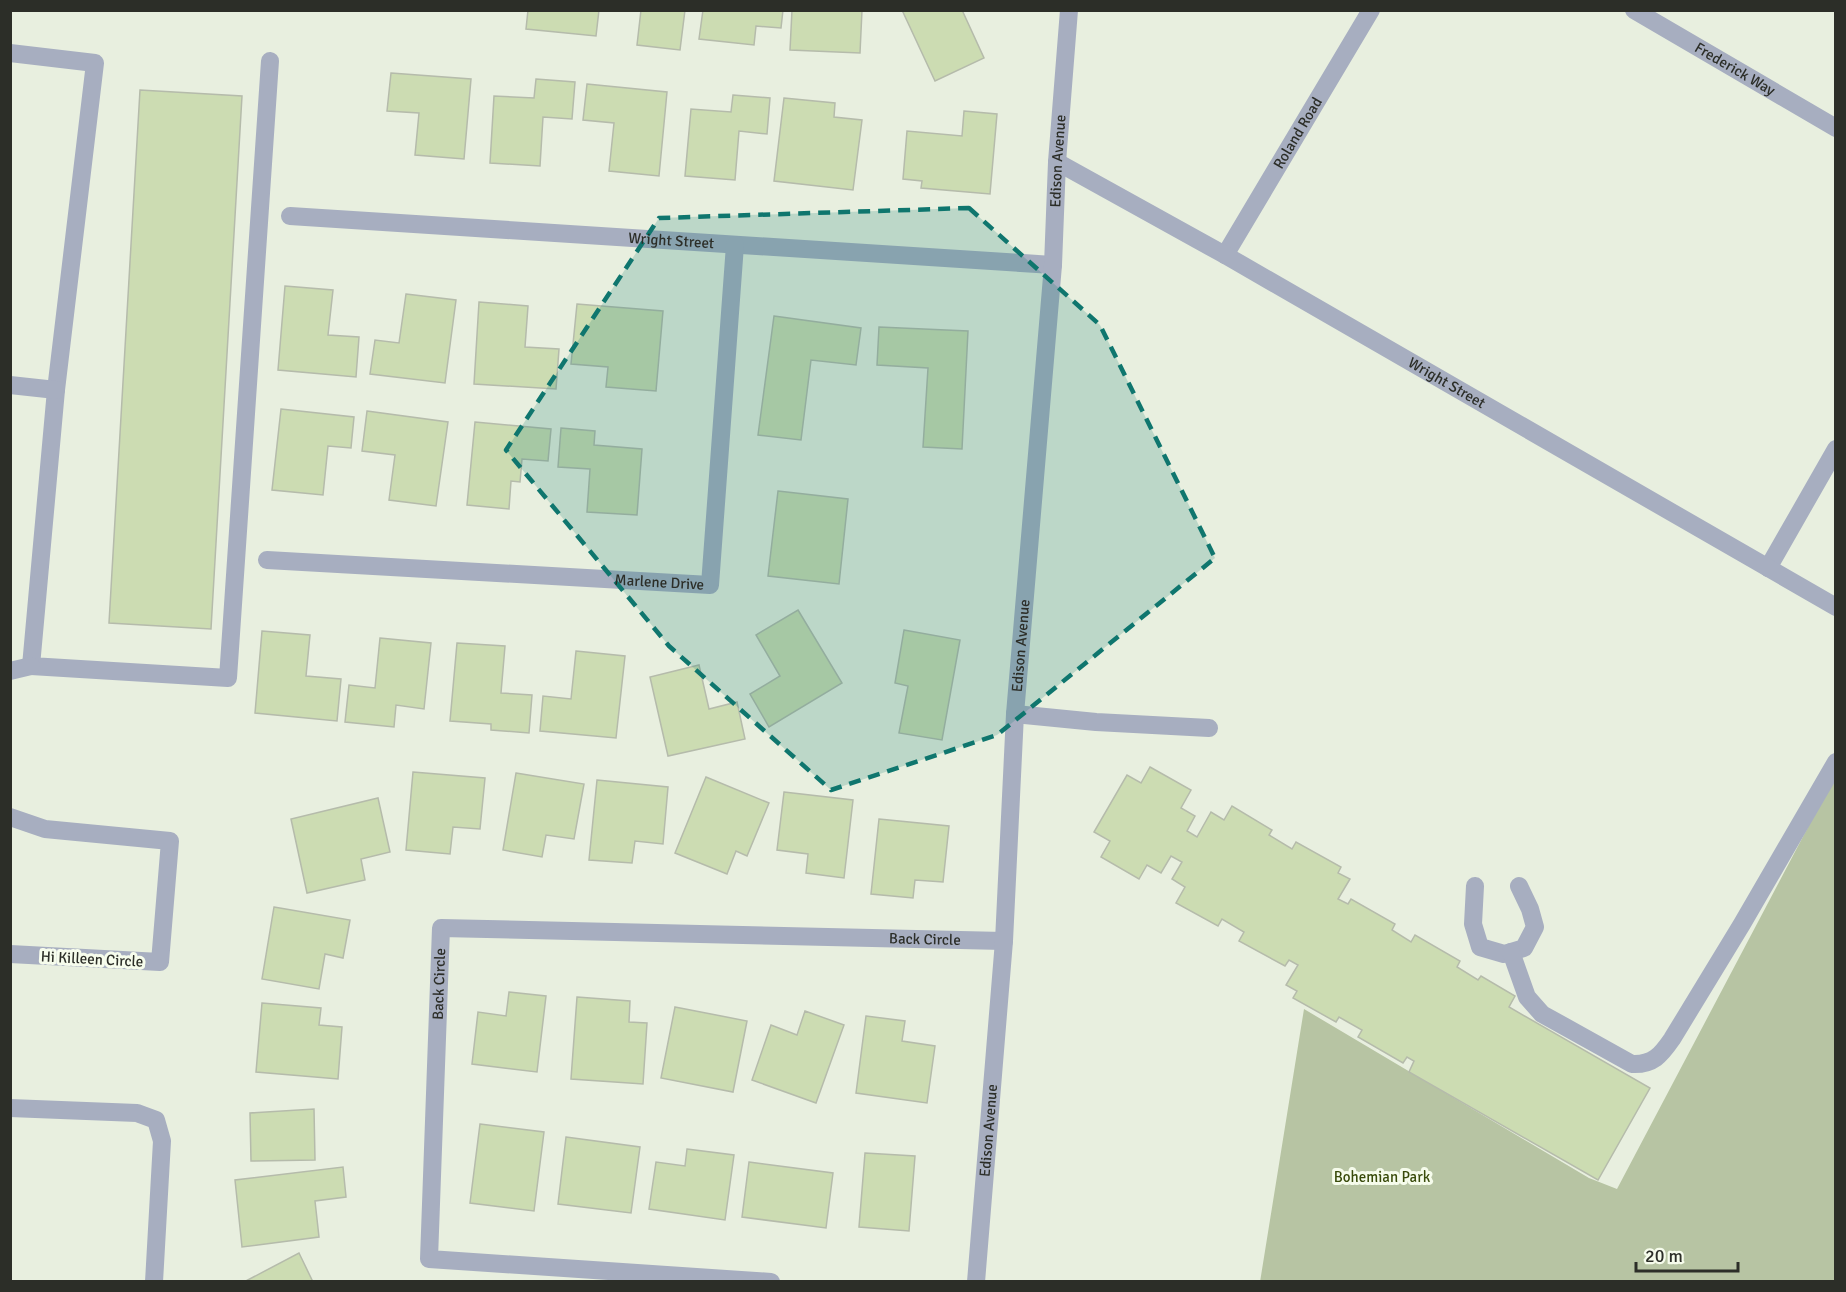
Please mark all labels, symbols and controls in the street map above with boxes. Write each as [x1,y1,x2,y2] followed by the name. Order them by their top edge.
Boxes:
[1692,39,1778,100] street label: Frederick Way
[1269,94,1326,172] street label: Roland Road
[1046,114,1070,208] street label: Edison Avenue
[628,229,715,252] street label: Wright Street
[1405,353,1489,412] street label: Wright Street
[614,571,705,594] street label: Marlene Drive
[1008,598,1034,693] street label: Edison Avenue
[889,929,961,949] street label: Back Circle
[40,947,144,971] street label: Hi Killeen Circle
[429,948,449,1020] street label: Back Circle
[976,1083,1001,1178] street label: Edison Avenue
[1334,1168,1431,1186] park label: Bohemian Park
[1636,1235,1738,1273] scale bar
[1645,1245,1683,1267] text: 20 m

